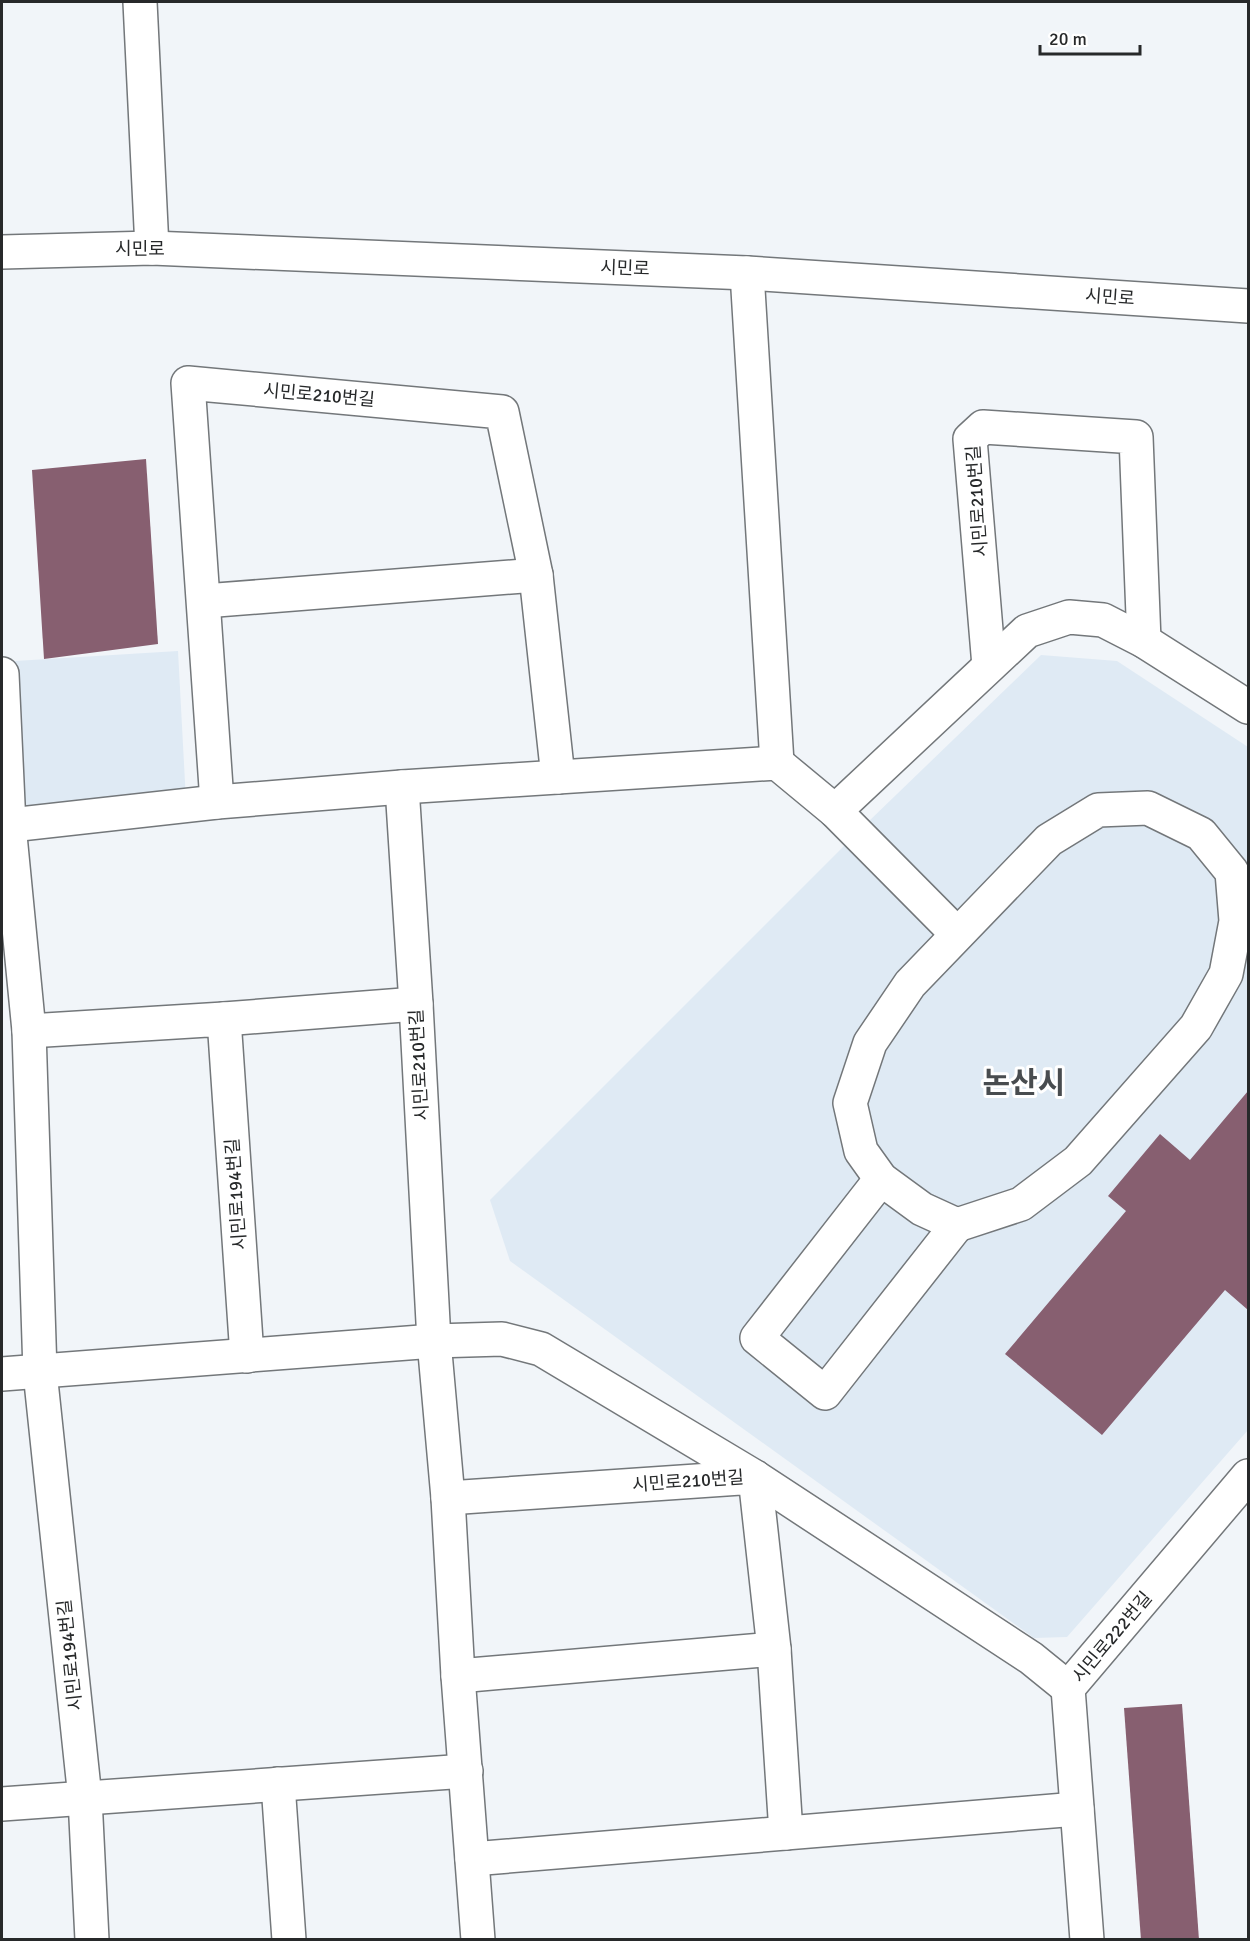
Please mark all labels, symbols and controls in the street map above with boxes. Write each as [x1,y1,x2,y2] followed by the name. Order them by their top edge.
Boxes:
[1040,18,1140,56] scale bar
[1049,28,1087,50] text: 20 m
[115,238,165,260] street label: 시민로
[600,256,650,280] street label: 시민로
[1084,284,1136,310] street label: 시민로
[262,379,376,411] street label: 시민로210번길
[962,444,992,558] street label: 시민로210번길
[405,1009,433,1121] street label: 시민로210번길
[983,1065,1065,1102] district label: 논산시
[221,1137,251,1251] street label: 시민로194번길
[631,1466,745,1496] street label: 시민로210번길
[1068,1587,1156,1687] street label: 시민로222번길
[53,1598,87,1712] street label: 시민로194번길

